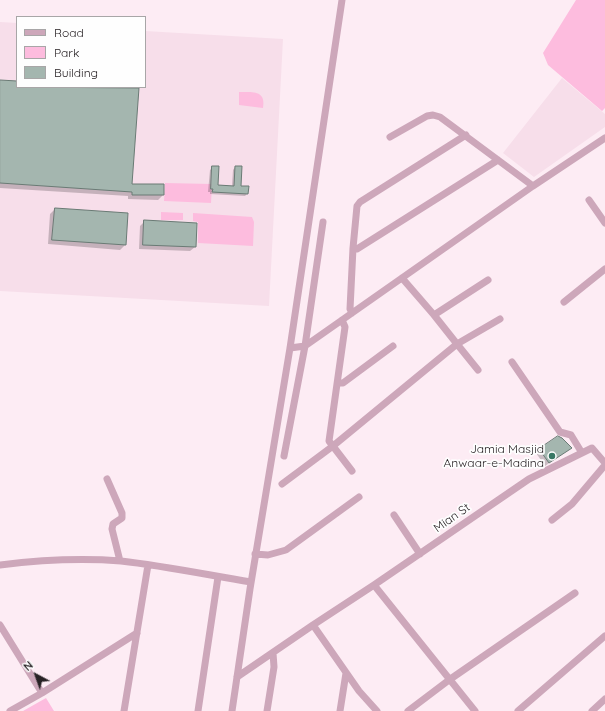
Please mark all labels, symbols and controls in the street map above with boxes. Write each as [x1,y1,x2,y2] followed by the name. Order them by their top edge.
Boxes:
[16,16,146,88] legend
[54,25,84,40] text: Road
[54,45,79,60] text: Park
[54,65,98,80] text: Building
[444,442,544,470] place label: Jamia Masjid Anwaar-e-Madina
[547,451,557,461] marker: Jamia Masjid Anwaar-e-Madina
[431,500,473,536] street label: Mian St
[16,655,56,695] north arrow
[20,658,36,674] text: N

